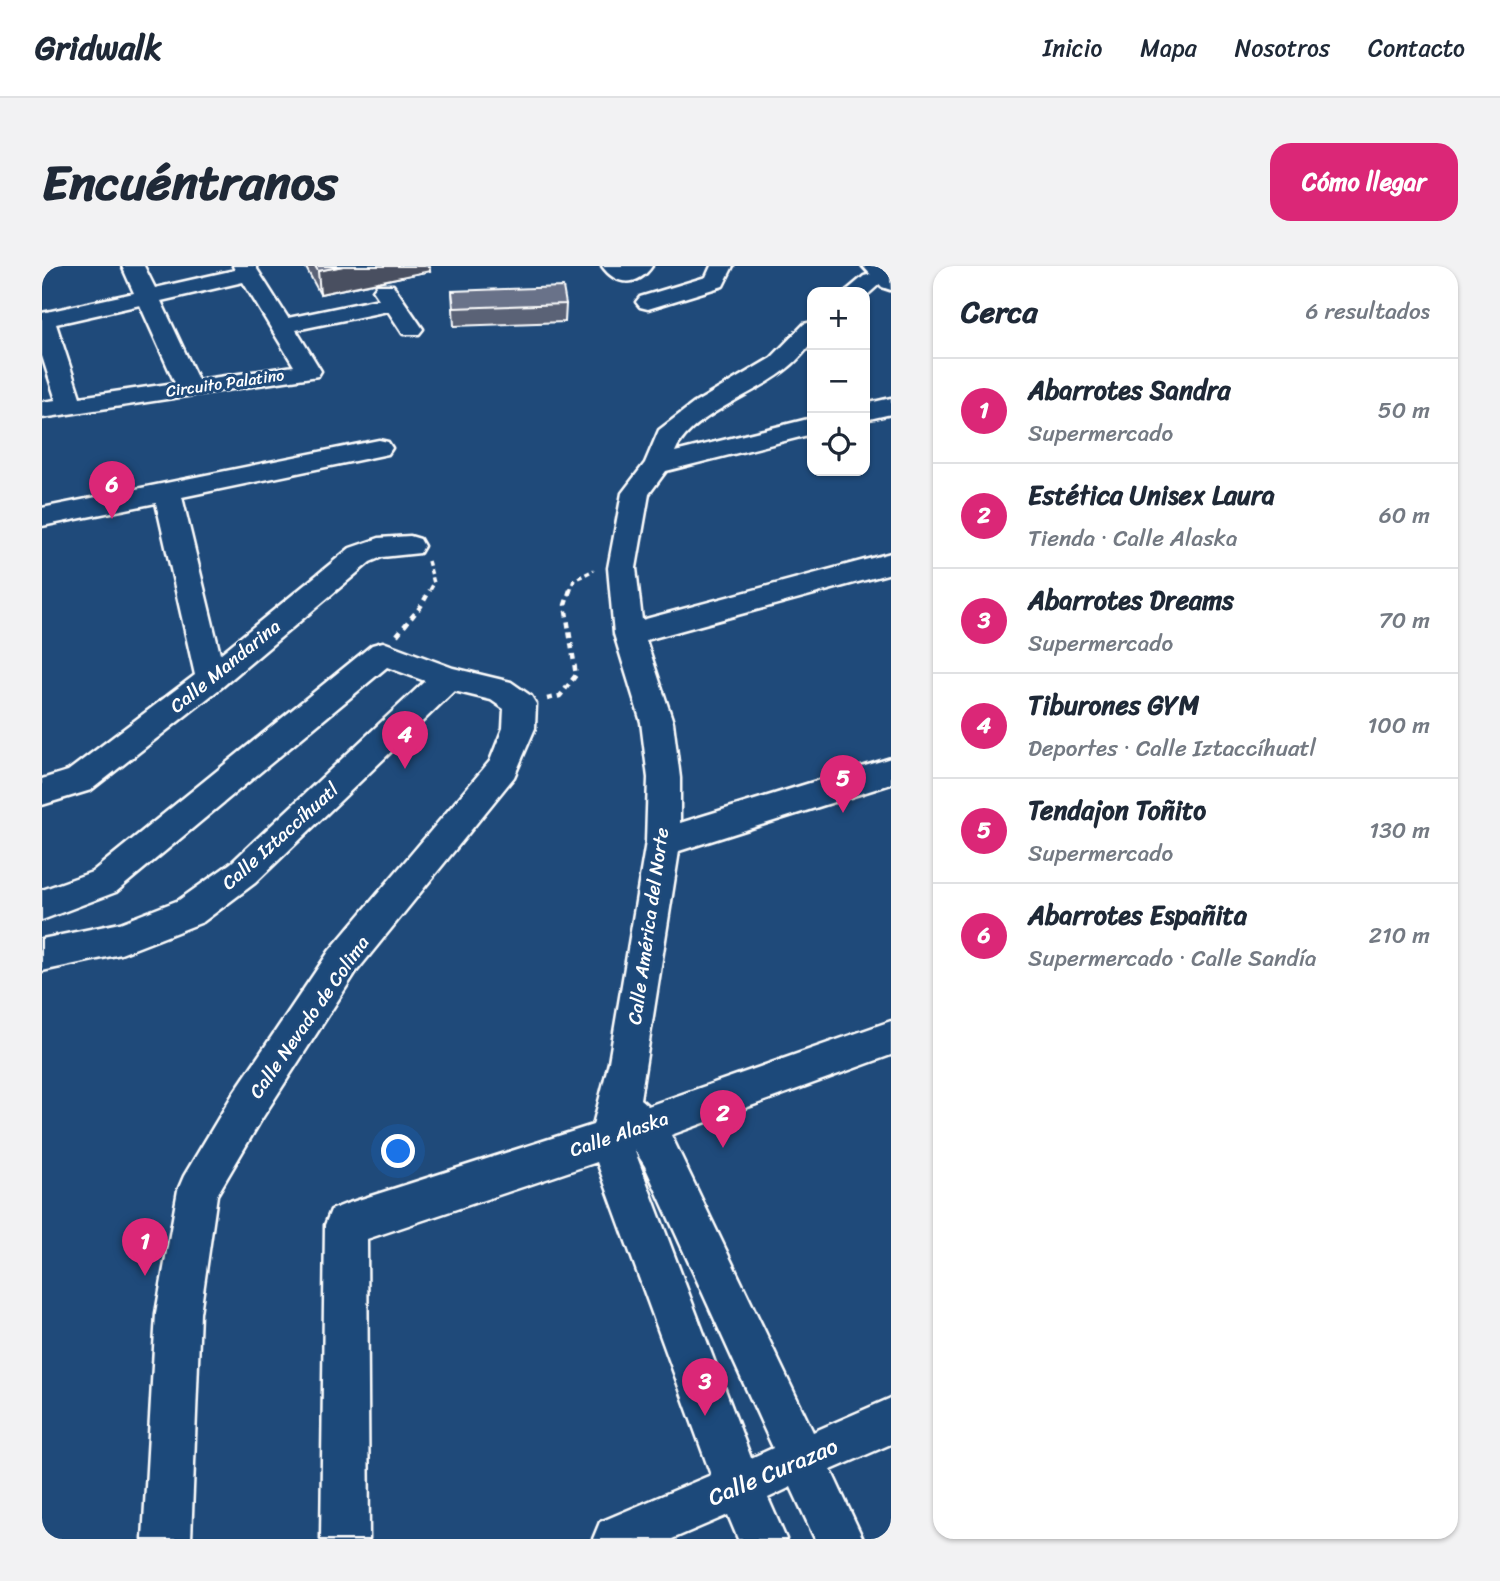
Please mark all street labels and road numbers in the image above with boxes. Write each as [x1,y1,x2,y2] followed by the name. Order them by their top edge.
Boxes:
[164,360,286,406] street label: Circuito Palatino
[162,610,288,721] street label: Calle Mandarina
[214,774,347,898] street label: Calle Iztaccíhuatl
[618,825,678,1027] street label: Calle América del Norte
[240,928,378,1105] street label: Calle Nevado de Colima
[565,1102,673,1166] street label: Calle Alaska
[701,1426,845,1518] street label: Calle Curazao

